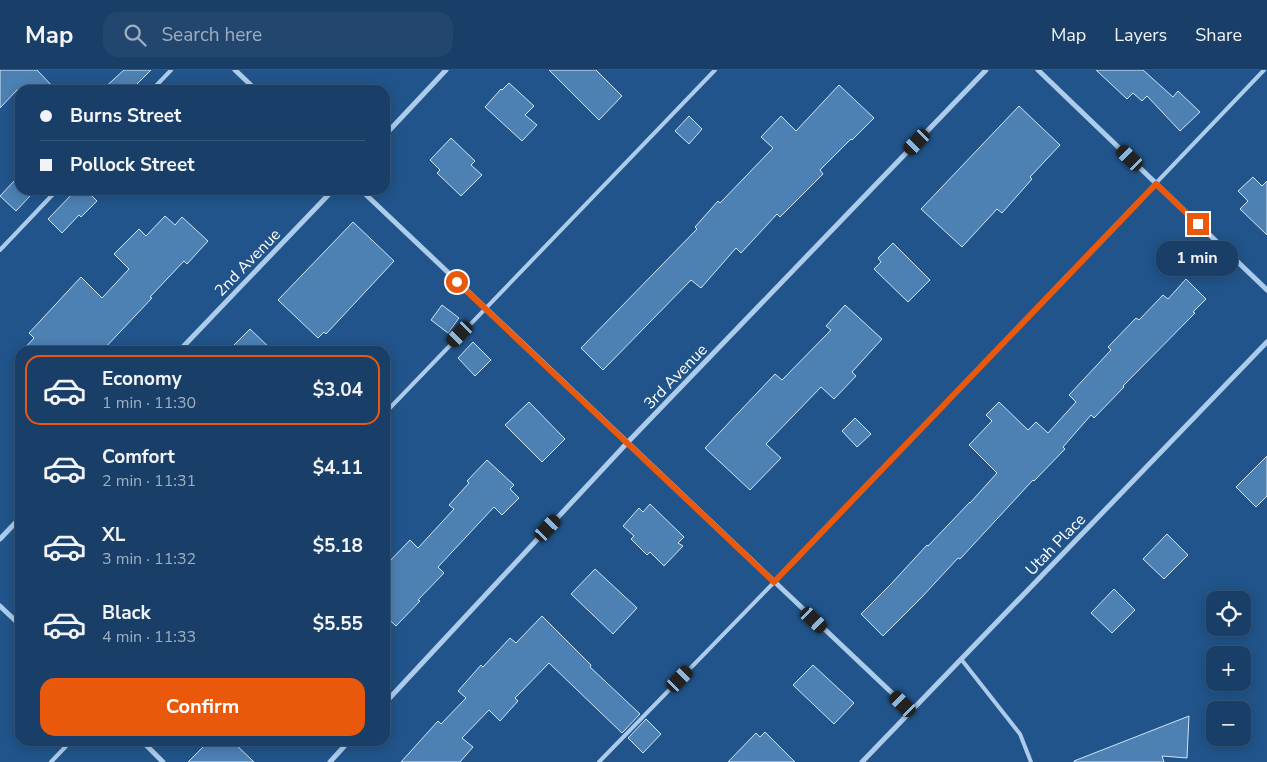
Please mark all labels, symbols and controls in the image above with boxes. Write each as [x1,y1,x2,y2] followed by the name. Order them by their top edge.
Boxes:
[103,12,453,57] search box
[25,19,73,51] text: Map
[121,21,149,49] icon: search
[161,22,262,48] text: Search here
[1051,23,1086,47] text: Map
[1114,23,1167,47] text: Layers
[1195,23,1242,47] text: Share
[70,103,181,129] text: Burns Street
[901,126,932,158] car
[1114,142,1146,174] car
[70,152,194,178] text: Pollock Street
[1187,213,1209,235] route end
[210,224,286,301] street label: 2nd Avenue
[1157,242,1239,276] callout: 1 min
[1176,247,1218,269] text: 1 min
[446,271,468,293] route start
[444,318,475,350] car
[639,339,713,414] street label: 3rd Avenue
[102,366,182,392] text: Economy
[42,368,87,413] icon: car
[313,377,363,403] text: $3.04
[102,392,196,414] text: 1 min · 11:30
[102,444,175,470] text: Comfort
[42,446,87,491] icon: car
[313,455,363,481] text: $4.11
[102,470,196,492] text: 2 min · 11:31
[1021,509,1091,580] street label: Utah Place
[532,512,563,544] car
[102,522,125,548] text: XL
[42,524,87,569] icon: car
[313,533,363,559] text: $5.18
[102,548,196,570] text: 3 min · 11:32
[1206,591,1251,746] map controls
[1206,591,1251,636] button: locate
[102,600,151,626] text: Black
[42,602,87,647] icon: car
[797,604,830,636] car
[313,611,363,637] text: $5.55
[102,626,196,648] text: 4 min · 11:33
[1206,646,1251,691] button: +
[664,663,695,695] car
[40,678,365,736] button: Confirm
[886,688,919,720] car
[1206,701,1251,746] button: −

